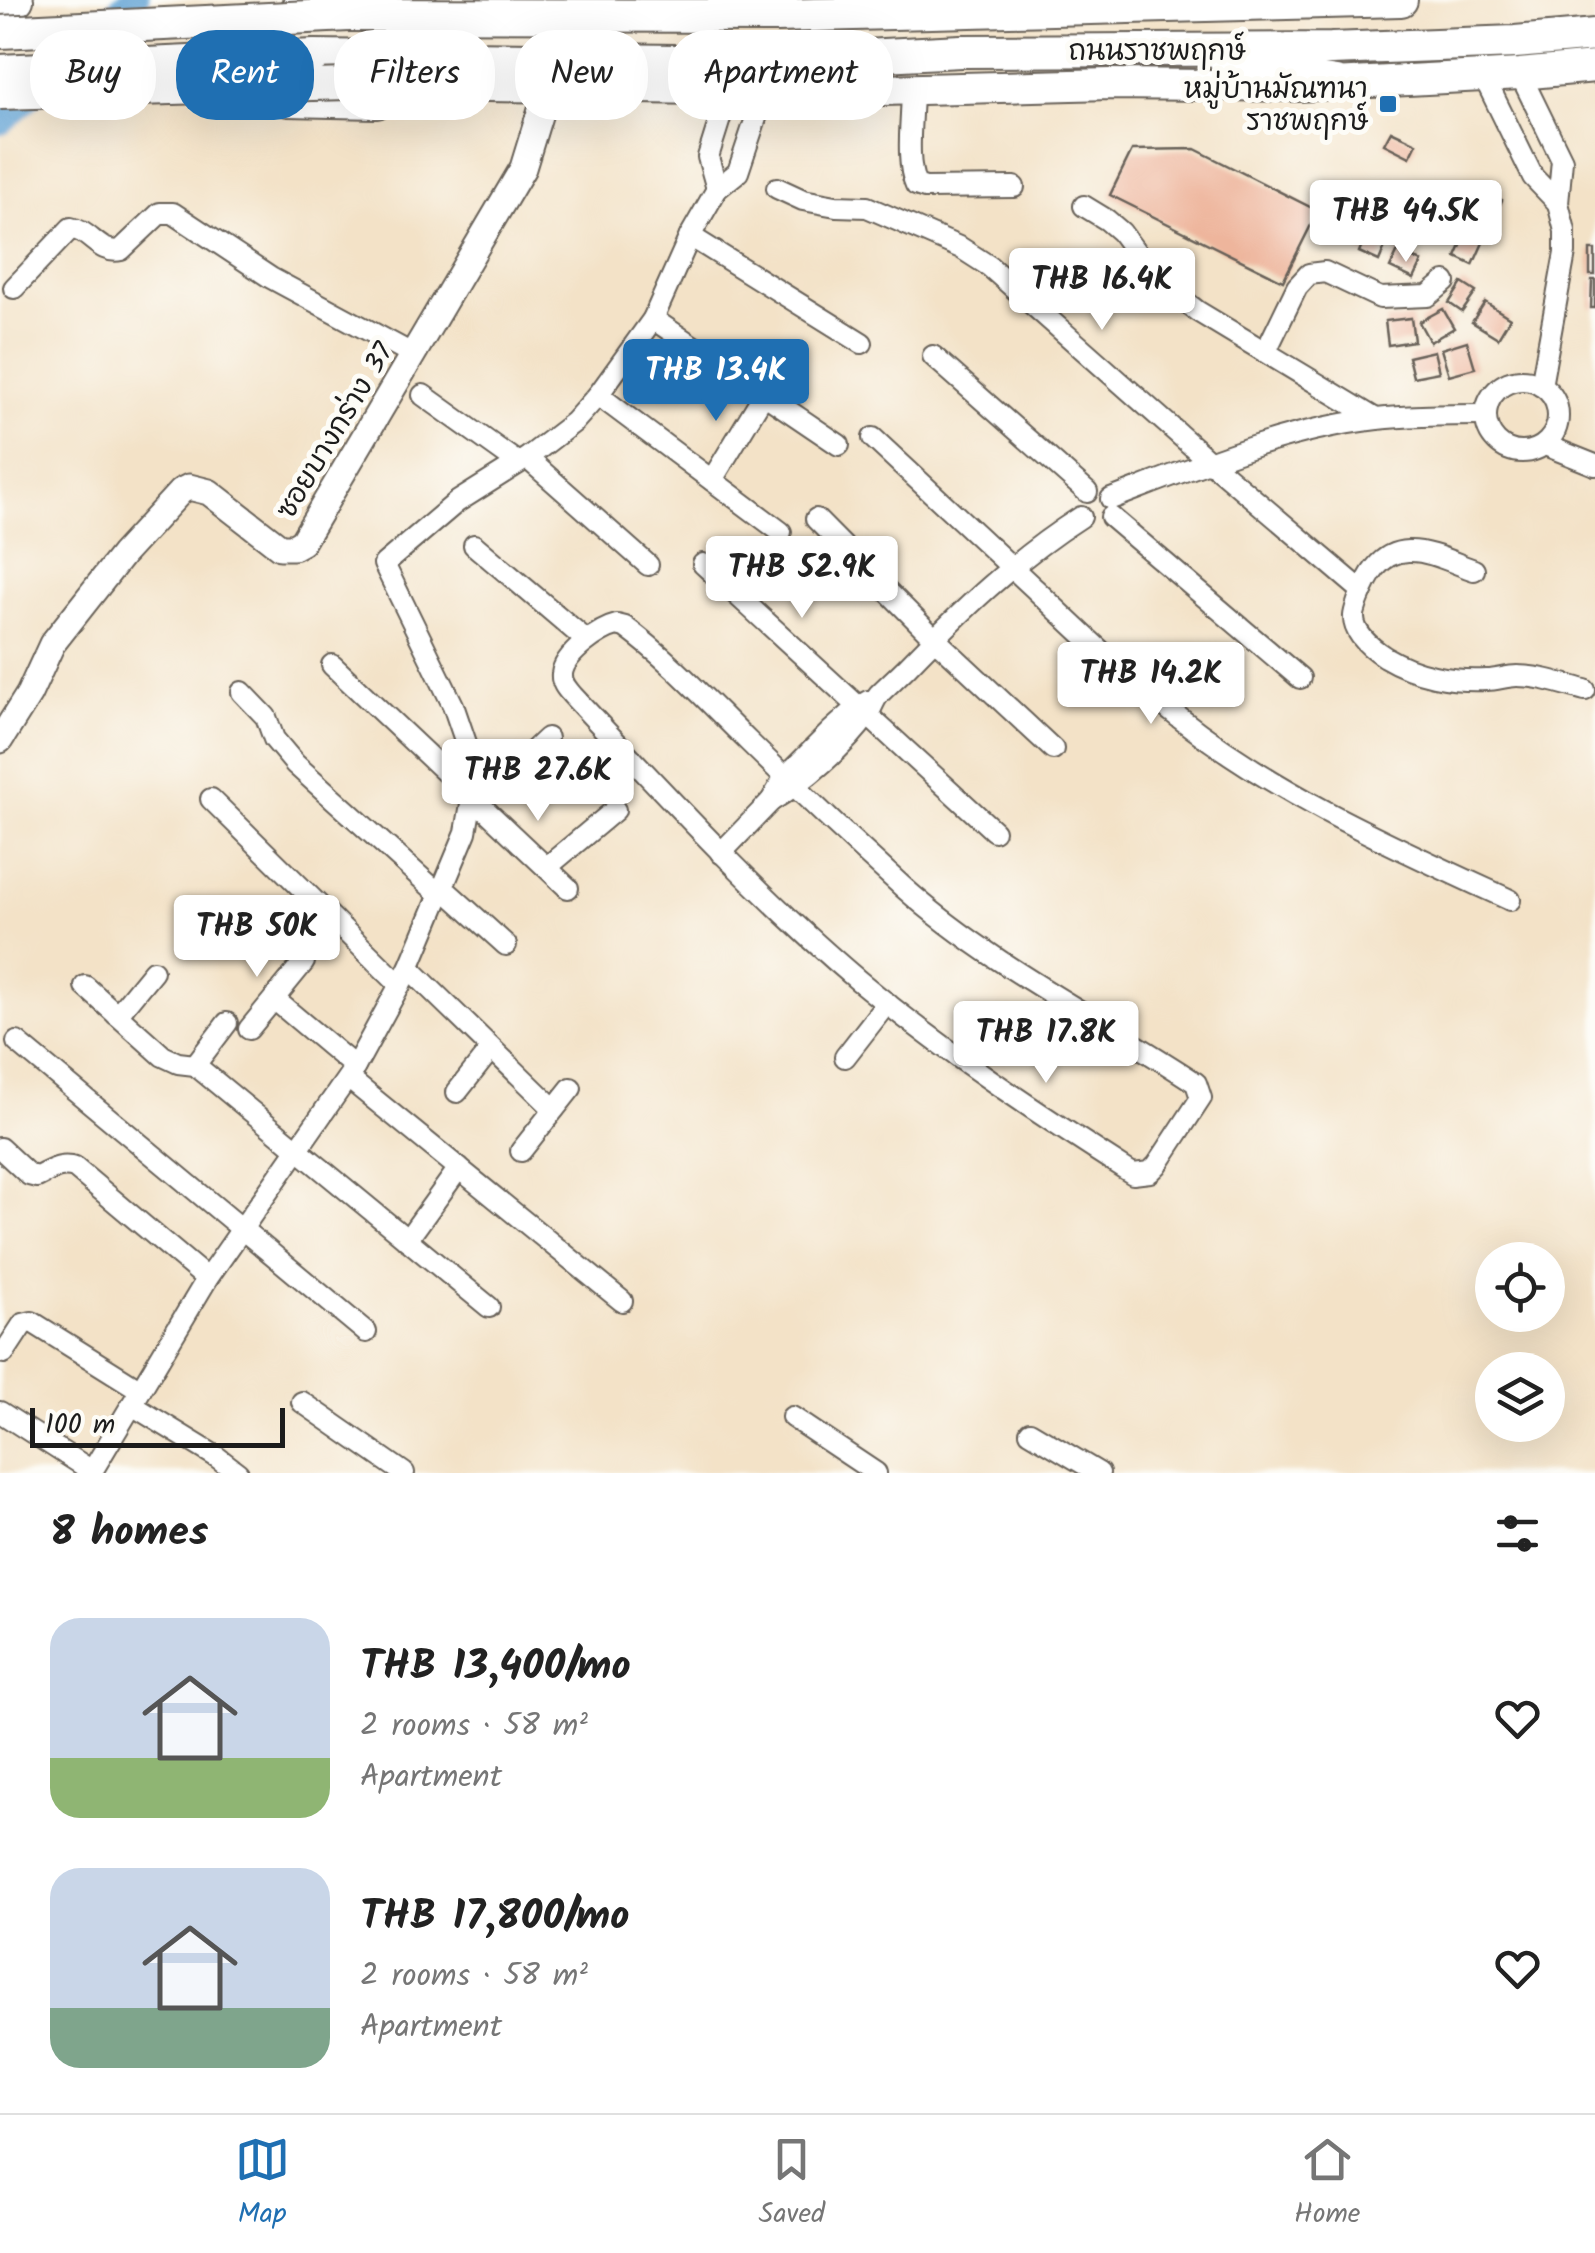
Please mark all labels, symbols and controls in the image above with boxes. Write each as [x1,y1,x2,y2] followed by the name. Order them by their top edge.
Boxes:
[30,30,156,120] chip: Buy
[176,30,314,120] chip: Rent
[334,30,495,120] chip: Filters
[515,30,648,120] chip: New
[668,30,893,120] chip: Apartment
[1068,30,1247,75] street label: ถนนราชพฤกษ์
[1184,68,1369,145] place label: หมู่บ้านมัณฑนา ราชพฤกษ์
[1377,93,1399,115] marker: หมู่บ้านมัณฑนา ราชพฤกษ์
[1292,180,1520,265] pin: THB 44.5K
[1332,187,1480,238] text: THB 44.5K
[988,248,1216,333] pin: THB 16.4K
[1031,255,1173,306] text: THB 16.4K
[266,334,407,528] street label: ซอยบางกร่าง 37
[602,339,830,424] pin: THB 13.4K
[645,346,787,397] text: THB 13.4K
[688,536,916,621] pin: THB 52.9K
[728,543,876,594] text: THB 52.9K
[1037,642,1265,727] pin: THB 14.2K
[1079,649,1223,700] text: THB 14.2K
[424,739,652,824] pin: THB 27.6K
[464,746,612,797] text: THB 27.6K
[165,895,349,980] pin: THB 50K
[196,902,318,953] text: THB 50K
[932,1001,1160,1086] pin: THB 17.8K
[975,1008,1117,1059] text: THB 17.8K
[1475,1242,1565,1442] map controls
[1475,1242,1565,1332] button: locate
[1475,1352,1565,1442] button: layers
[30,1403,285,1448] scale bar
[45,1403,115,1448] text: 100 m
[50,1500,208,1567] text: 8 homes
[1490,1506,1545,1561] icon: filters
[360,1634,631,1701] text: THB 13,400/mo
[130,1658,250,1778] icon: home
[1490,1691,1545,1746] icon: heart
[360,1701,588,1752] text: 2 rooms · 58 m²
[360,1752,502,1803] text: Apartment
[360,1884,629,1951] text: THB 17,800/mo
[130,1908,250,2028] icon: home
[1490,1941,1545,1996] icon: heart
[360,1951,588,2002] text: 2 rooms · 58 m²
[360,2002,502,2053] text: Apartment
[235,2132,290,2237] tab: Map
[759,2132,825,2237] tab: Saved
[1294,2132,1360,2237] tab: Home

